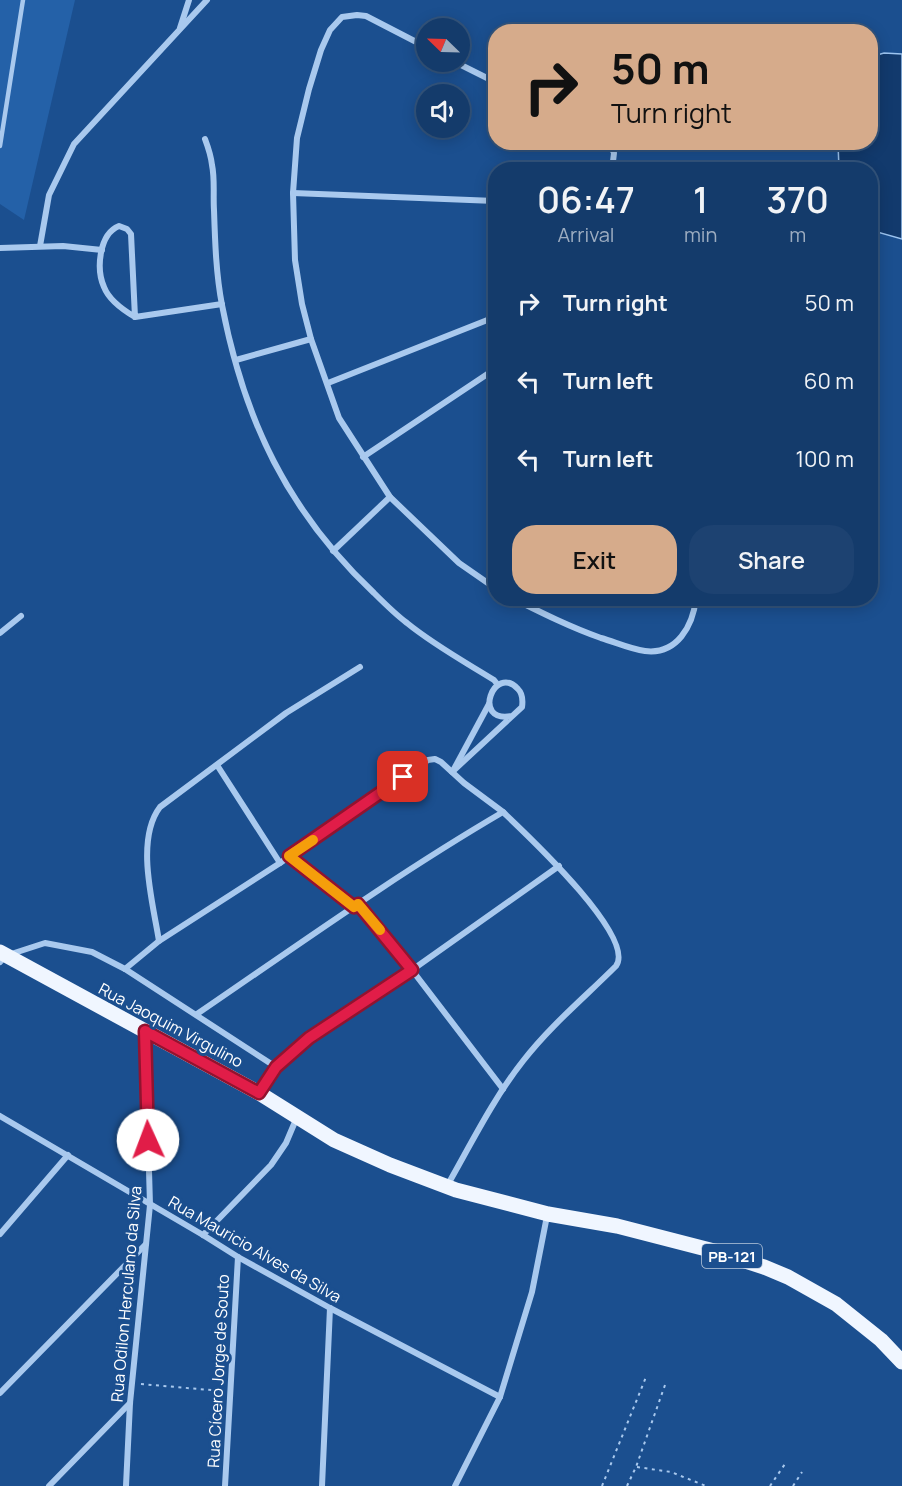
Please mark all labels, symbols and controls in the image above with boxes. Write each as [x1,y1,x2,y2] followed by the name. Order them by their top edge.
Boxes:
[416,18,470,72] north arrow
[416,18,470,138] map controls
[611,39,709,97] text: 50 m
[512,48,590,126] icon: right
[416,84,470,138] button: sound
[611,94,732,131] text: Turn right
[537,175,635,224] text: 06:47
[693,175,708,224] text: 1
[766,175,829,224] text: 370
[557,221,614,248] text: Arrival
[684,221,717,248] text: min
[789,221,806,248] text: m
[512,287,545,320] icon: right
[563,288,668,318] text: Turn right
[805,288,854,318] text: 50 m
[512,365,545,398] icon: left
[563,366,653,396] text: Turn left
[804,366,854,396] text: 60 m
[512,443,545,476] icon: left
[563,444,653,474] text: Turn left
[796,444,854,474] text: 100 m
[512,525,677,594] button: Exit
[689,525,854,594] button: Share
[377,751,428,802] pin
[386,760,419,793] icon: arrive
[95,978,247,1072] street label: Rua Jaoquim Virgulino
[116,1108,180,1172] position arrow
[106,1185,146,1403] street label: Rua Odilon Herculano da Silva
[165,1190,345,1308] street label: Rua Mauricio Alves da Silva
[702,1244,762,1268] road number: PB-121
[202,1274,234,1468] street label: Rua Cícero Jorge de Souto

